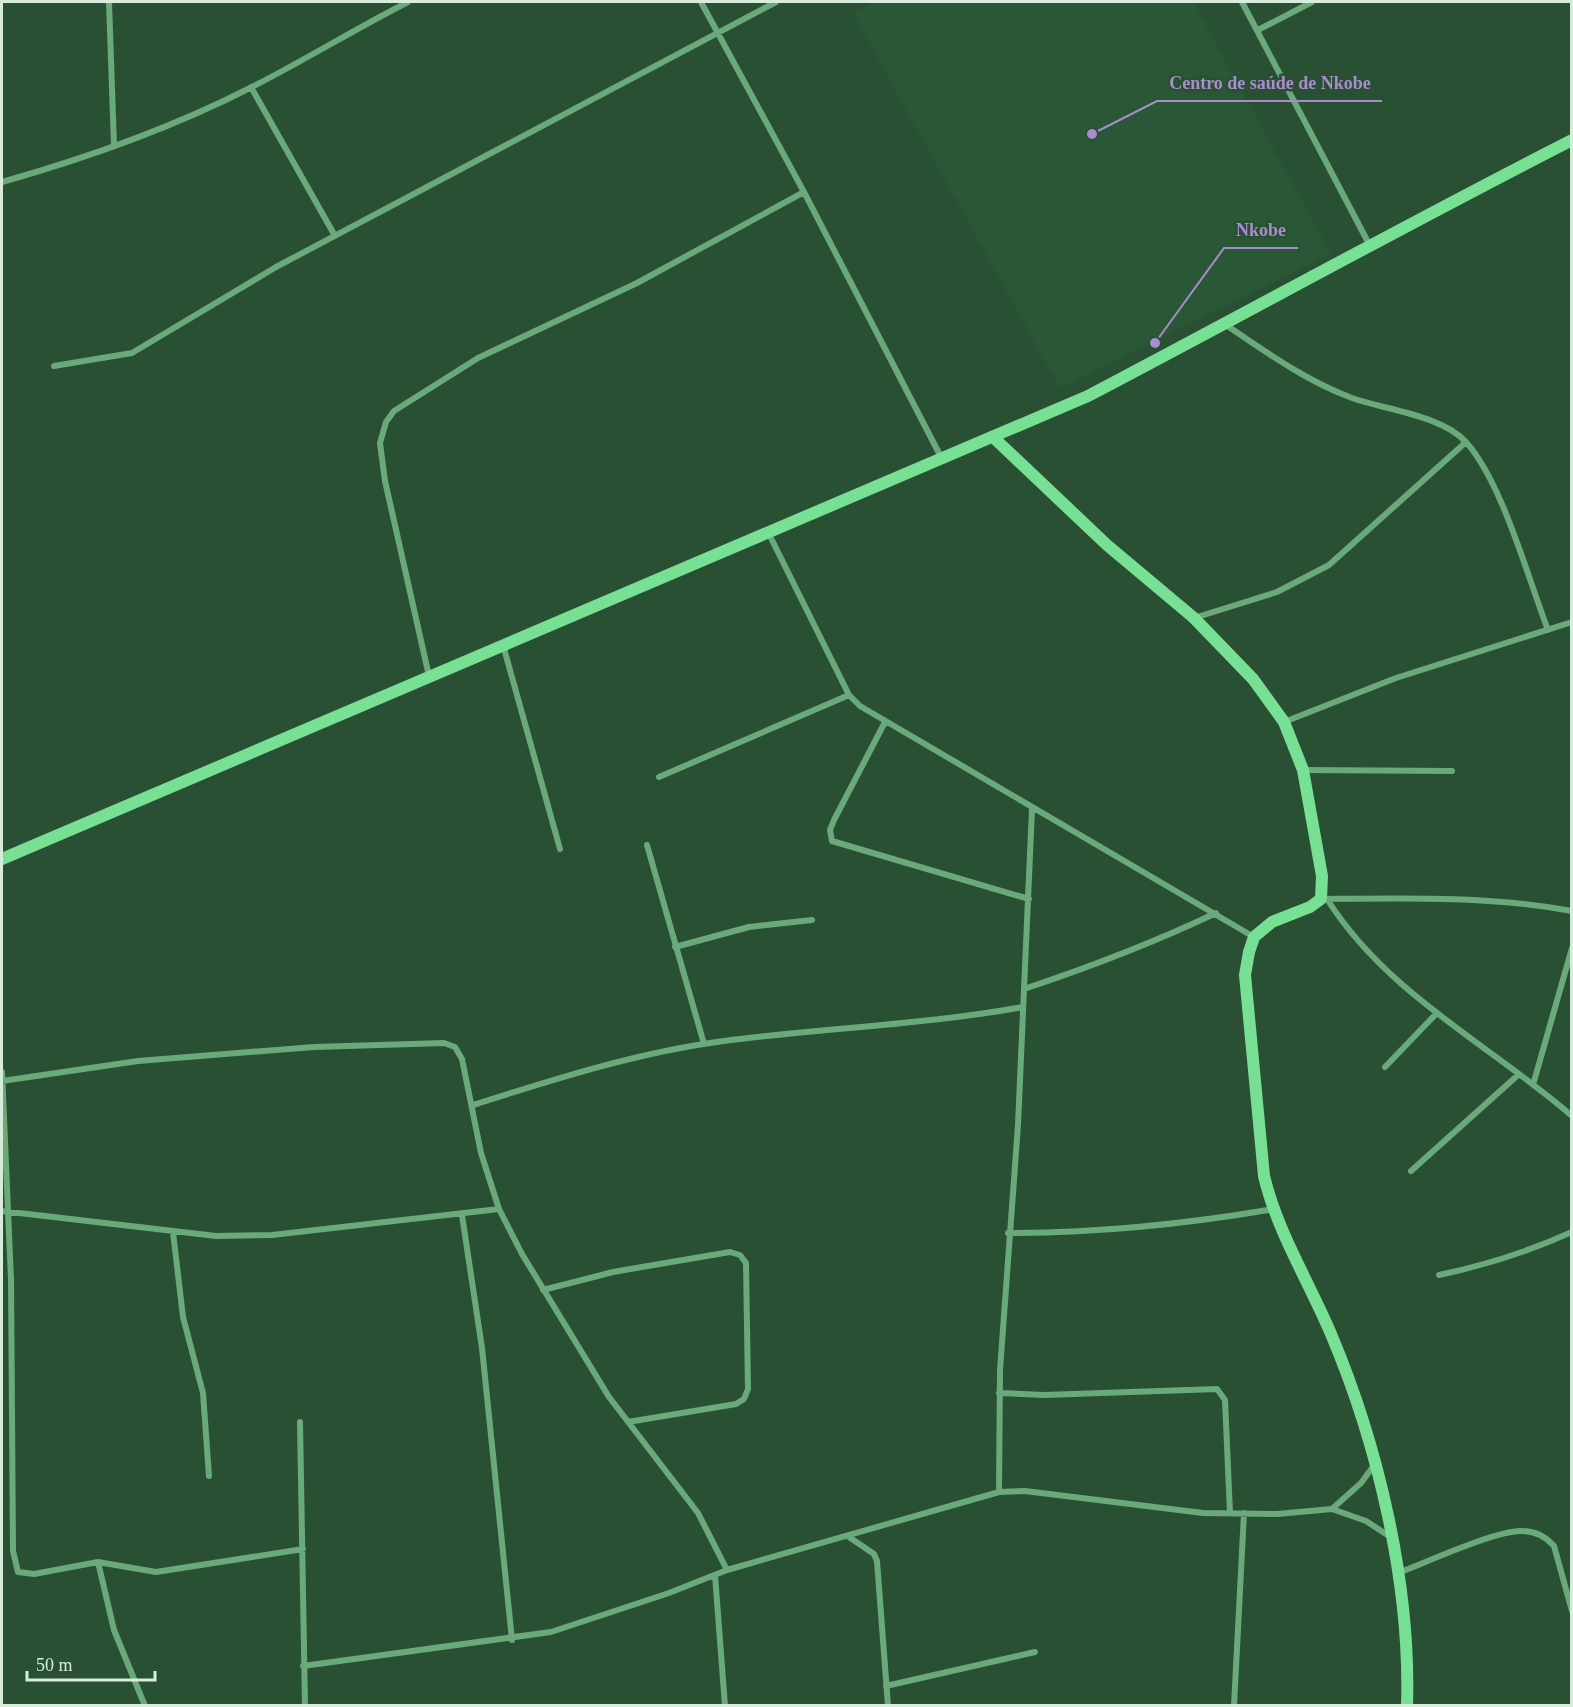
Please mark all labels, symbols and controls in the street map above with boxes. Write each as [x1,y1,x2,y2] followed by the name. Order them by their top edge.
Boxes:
[1157,65,1382,101] callout: Centro de saúde de Nkobe
[1169,73,1371,93] text: Centro de saúde de Nkobe
[1224,212,1298,248] callout: Nkobe
[1236,220,1286,240] text: Nkobe
[27,1644,154,1682] scale bar
[36,1655,73,1675] text: 50 m

